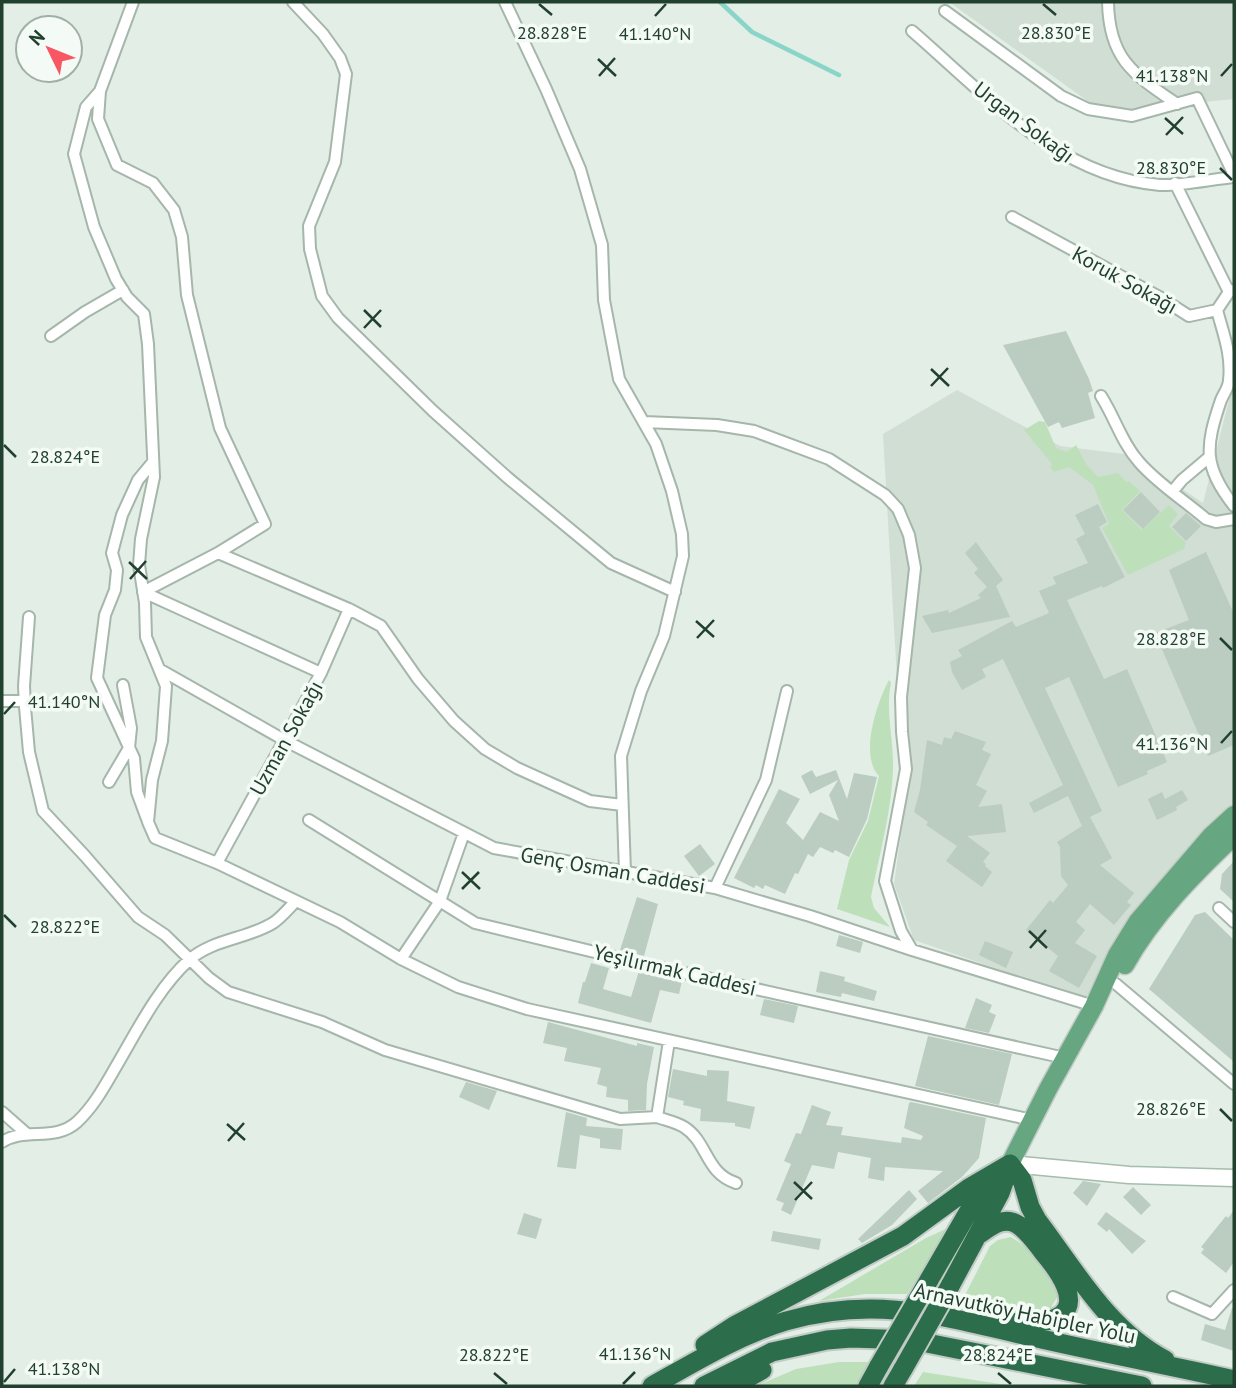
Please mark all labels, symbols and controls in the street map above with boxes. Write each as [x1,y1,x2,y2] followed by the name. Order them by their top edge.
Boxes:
[14,14,84,84] north arrow
[517,21,587,44] text: 28.828°E
[1021,21,1091,44] text: 28.830°E
[619,22,691,45] text: 41.140°N
[24,25,50,50] text: N
[1136,64,1208,87] text: 41.138°N
[968,75,1080,169] street label: Urgan Sokağı
[1136,156,1206,179] text: 28.830°E
[1068,240,1182,320] street label: Koruk Sokağı
[30,445,100,468] text: 28.824°E
[1136,627,1206,650] text: 28.828°E
[243,676,329,800] street label: Uzman Sokağı
[28,690,100,713] text: 41.140°N
[1136,732,1208,755] text: 41.136°N
[519,840,707,900] street label: Genç Osman Caddesi
[30,915,100,938] text: 28.822°E
[591,938,759,1002] street label: Yeşilırmak Caddesi
[1136,1097,1206,1120] text: 28.826°E
[912,1276,1138,1350] street label: Arnavutköy Habipler Yolu
[599,1342,671,1365] text: 41.136°N
[459,1343,529,1366] text: 28.822°E
[963,1343,1033,1366] text: 28.824°E
[28,1357,100,1380] text: 41.138°N

